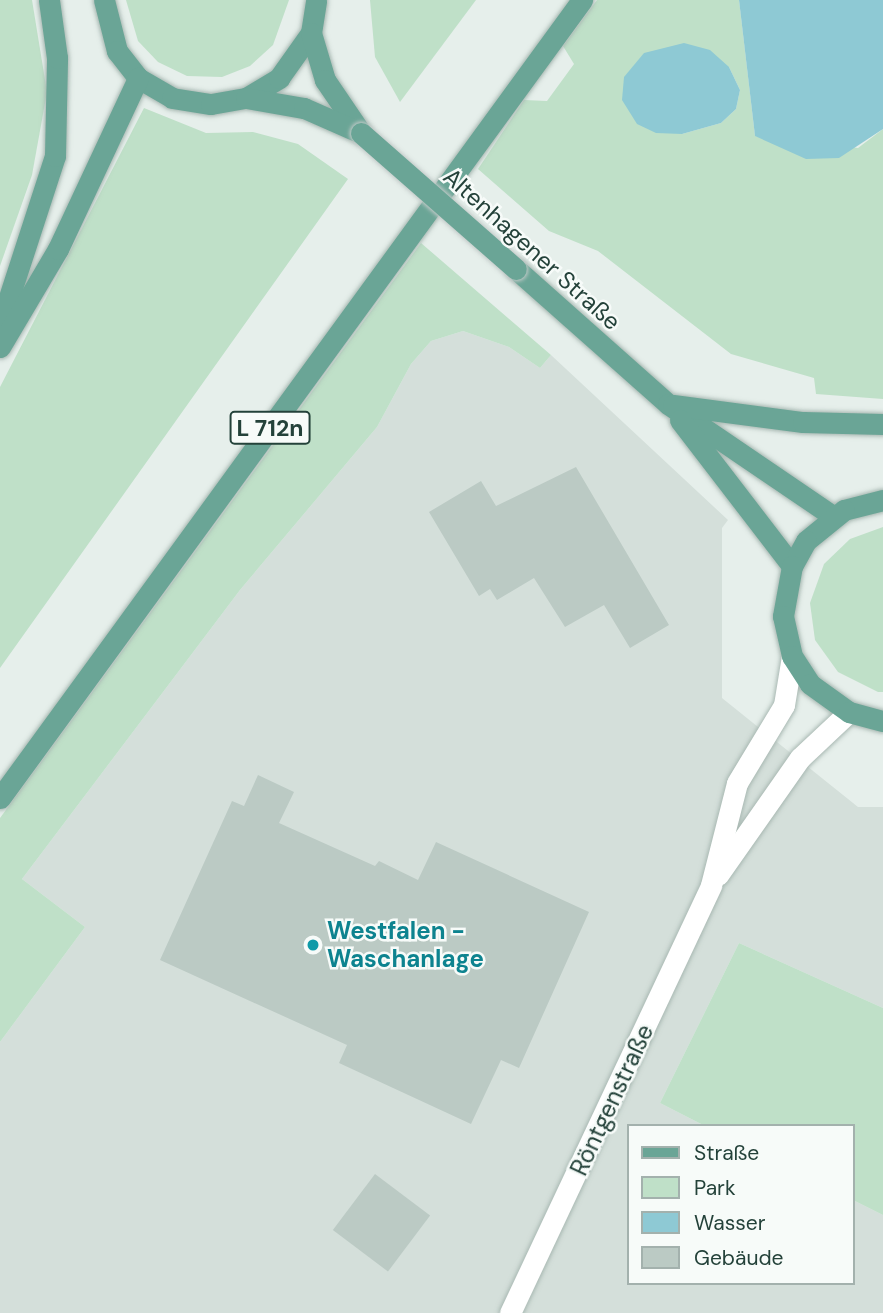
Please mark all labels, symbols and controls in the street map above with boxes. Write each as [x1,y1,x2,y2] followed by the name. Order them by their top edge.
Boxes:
[438,162,626,336] street label: Altenhagener Straße
[228,408,312,448] road number: L 712n
[327,917,484,973] place label: Westfalen - Waschanlage
[305,937,321,953] marker: Westfalen - Waschanlage
[564,1020,660,1180] street label: Röntgenstraße
[628,1124,855,1285] legend
[694,1139,759,1167] text: Straße
[694,1174,735,1202] text: Park
[694,1209,766,1237] text: Wasser
[694,1244,784,1272] text: Gebäude

